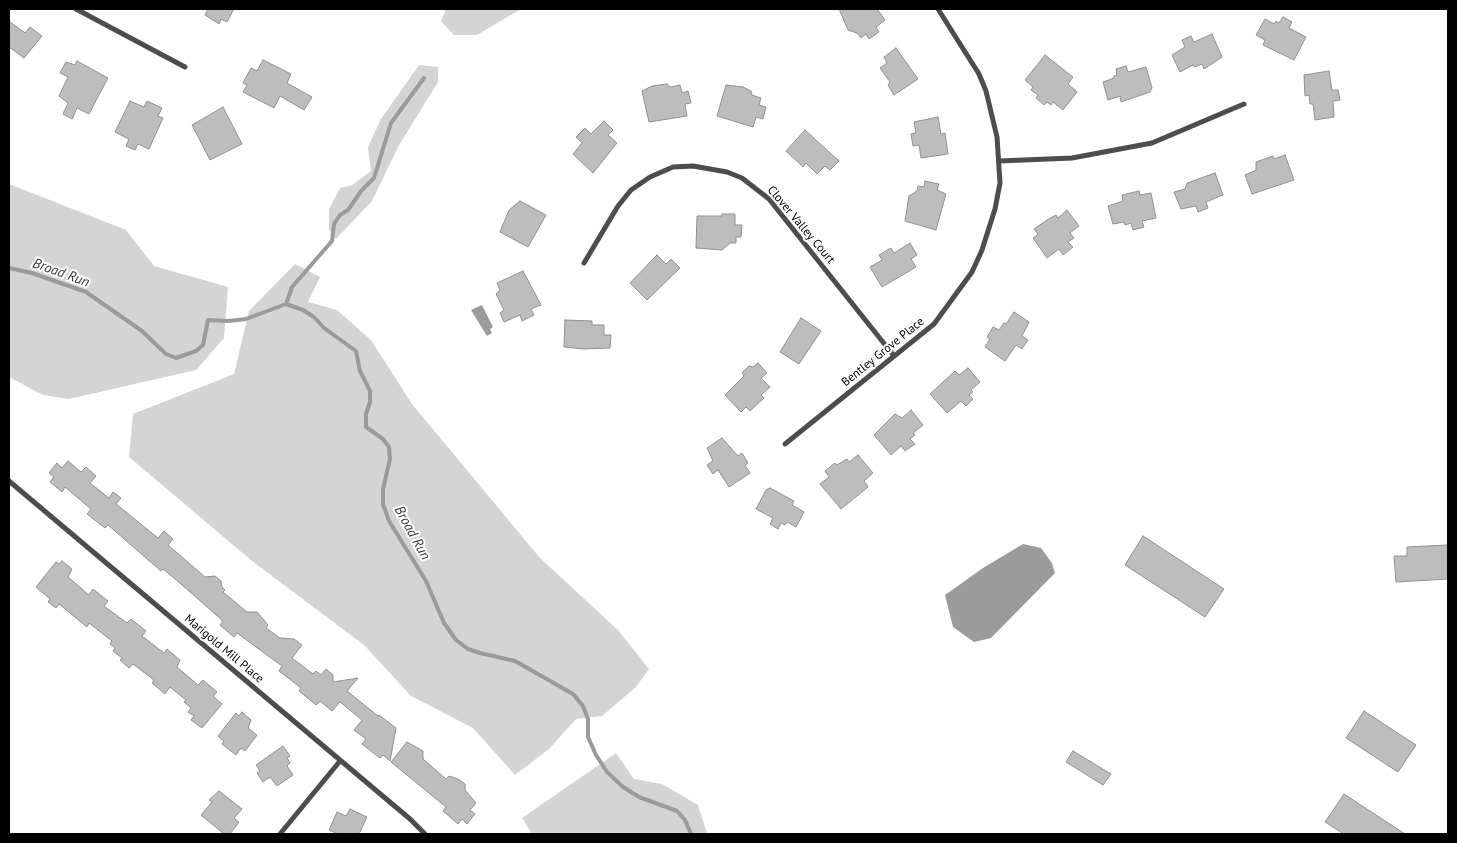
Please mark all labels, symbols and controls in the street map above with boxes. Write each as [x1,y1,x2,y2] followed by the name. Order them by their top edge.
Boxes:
[764,183,838,267] street label: Clover Valley Court
[30,255,92,291] water label: Broad Run
[839,314,927,390] street label: Bentley Grove Place
[390,503,434,563] water label: Broad Run
[181,612,267,686] street label: Marigold Mill Place

